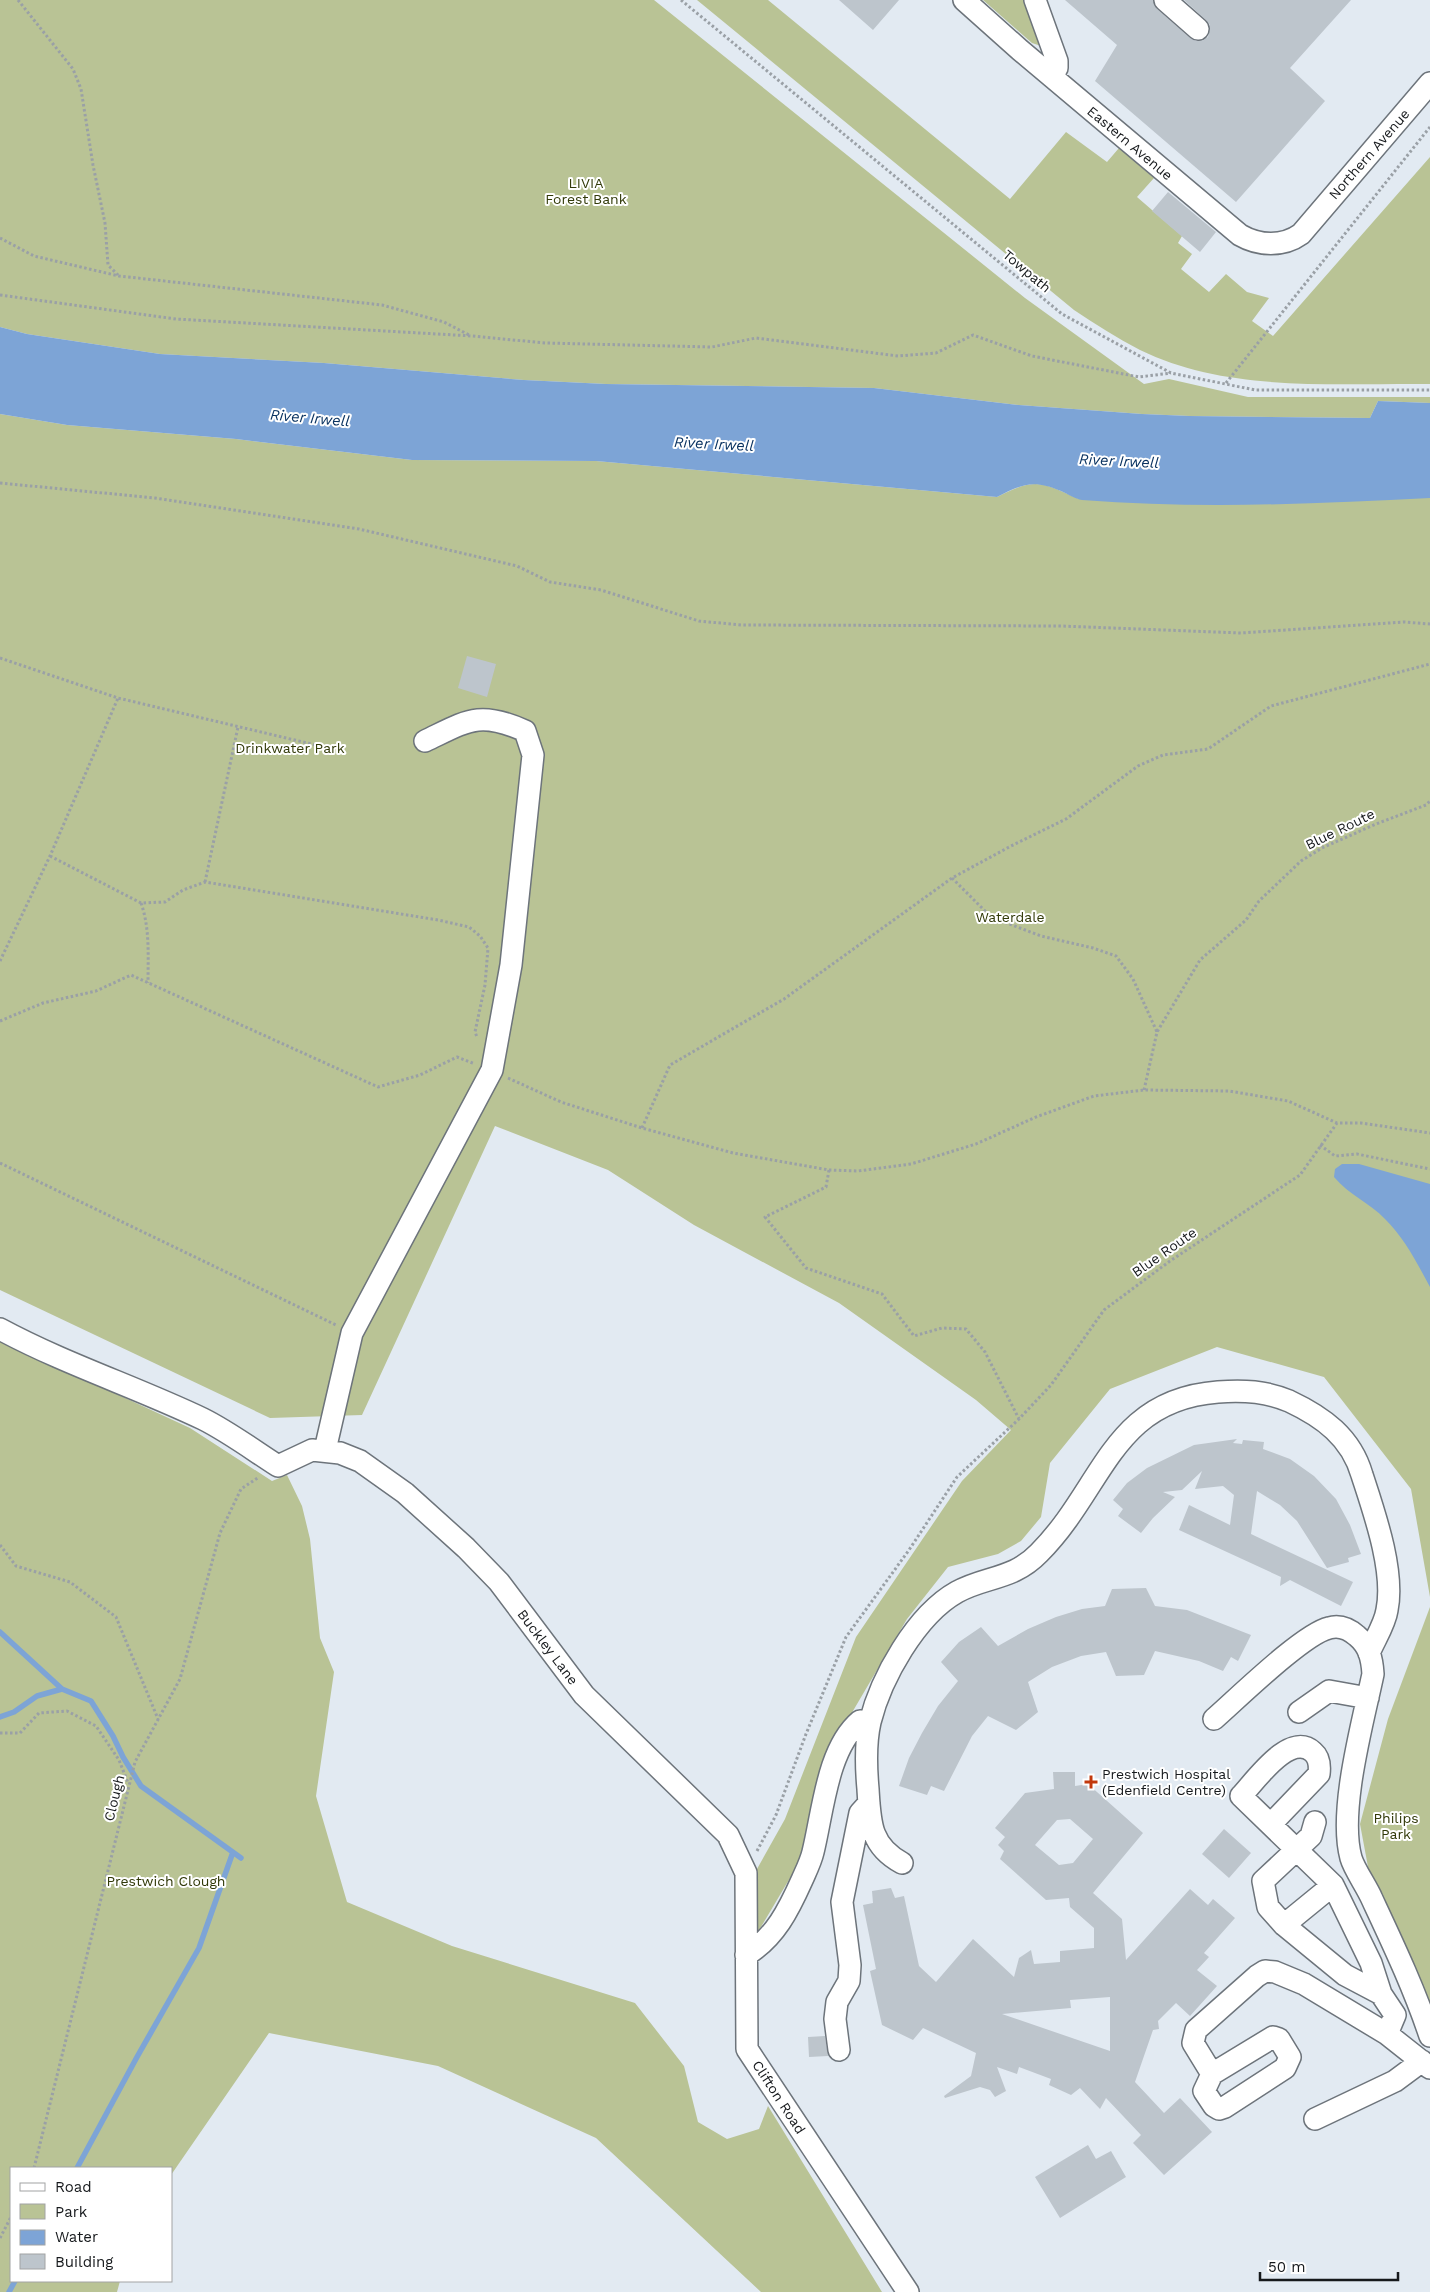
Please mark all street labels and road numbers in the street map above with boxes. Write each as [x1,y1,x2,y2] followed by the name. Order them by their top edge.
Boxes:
[1084,103,1176,183] street label: Eastern Avenue
[1325,106,1413,202] street label: Northern Avenue
[1000,246,1054,296] street label: Towpath
[1303,805,1377,853] street label: Blue Route
[1129,1224,1199,1280] street label: Blue Route
[514,1606,582,1688] street label: Buckley Lane
[101,1773,127,1823] street label: Clough
[749,2057,809,2137] street label: Clifton Road

